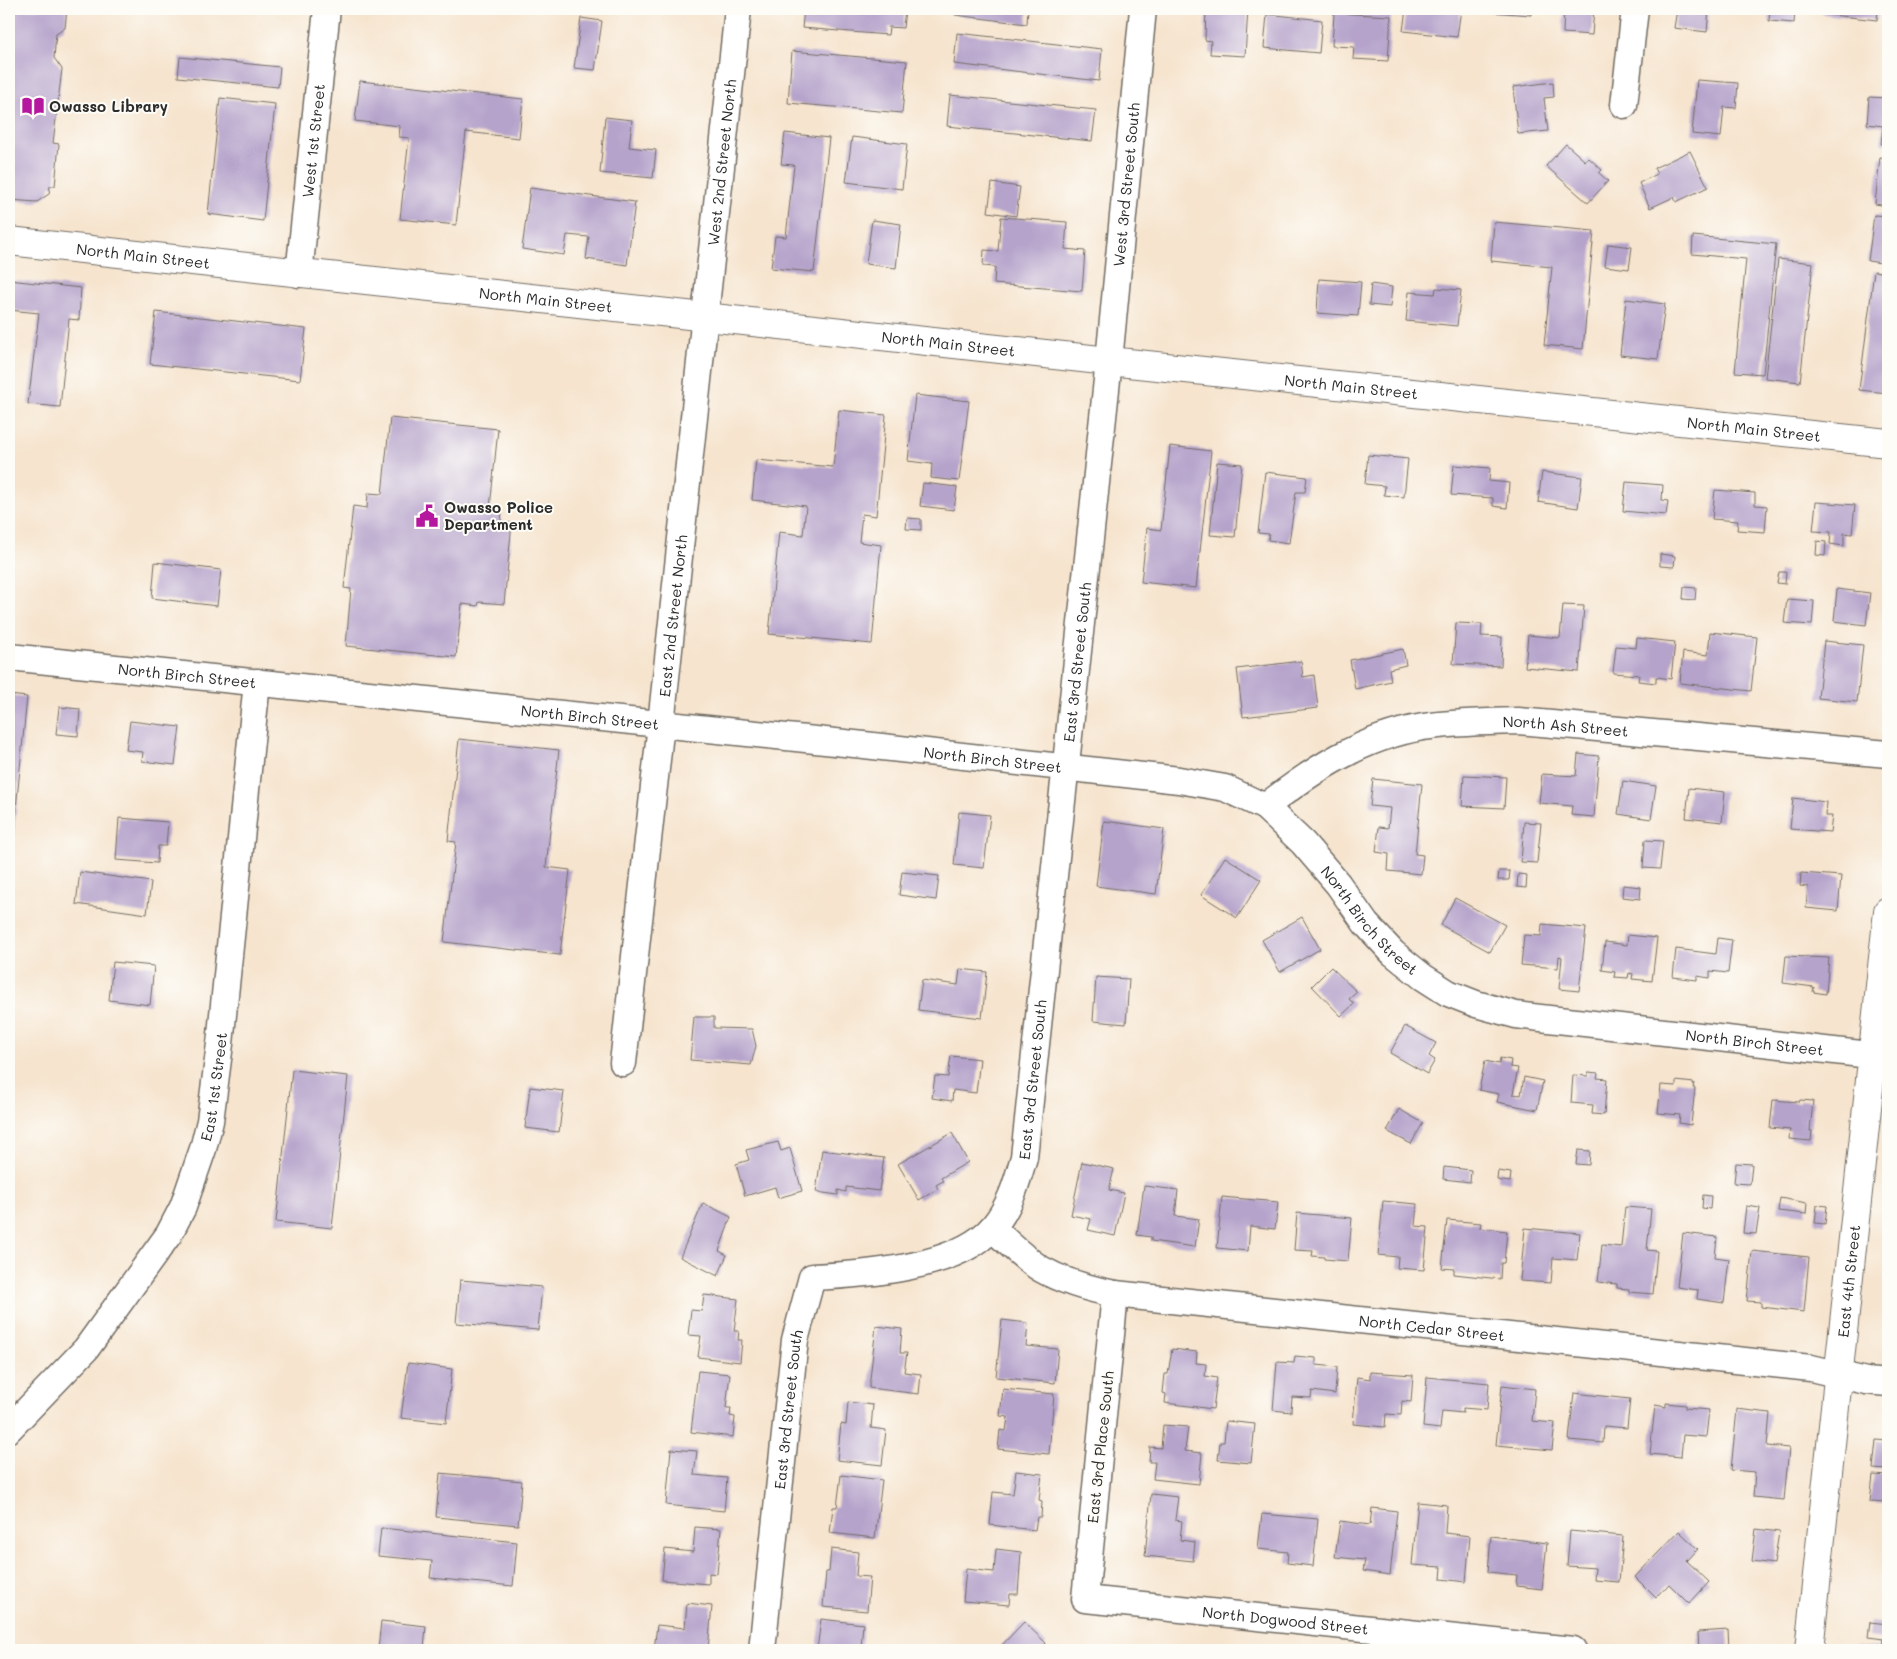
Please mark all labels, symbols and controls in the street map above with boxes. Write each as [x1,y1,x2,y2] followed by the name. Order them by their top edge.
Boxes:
[703,78,740,247] street label: West 2nd Street North
[297,83,329,199] street label: West 1st Street
[20,93,46,119] library icon: Owasso Library
[49,96,168,116] place label: Owasso Library
[1108,101,1144,268] street label: West 3rd Street South
[75,238,211,273] street label: North Main Street
[478,282,614,317] street label: North Main Street
[881,326,1016,361] street label: North Main Street
[1283,370,1419,403] street label: North Main Street
[1686,412,1822,446] street label: North Main Street
[444,497,553,534] place label: Owasso Police Department
[414,503,440,529] public building icon: Owasso Police Department
[654,534,691,698] street label: East 2nd Street North
[1058,581,1095,743] street label: East 3rd Street South
[117,658,257,692] street label: North Birch Street
[520,700,660,734] street label: North Birch Street
[1502,711,1629,741] street label: North Ash Street
[923,742,1063,777] street label: North Birch Street
[1317,861,1422,979] street label: North Birch Street
[1014,999,1051,1161] street label: East 3rd Street South
[1685,1024,1825,1060] street label: North Birch Street
[195,1031,231,1143] street label: East 1st Street
[1832,1224,1864,1338] street label: East 4th Street
[1358,1310,1506,1345] street label: North Cedar Street
[769,1327,807,1490] street label: East 3rd Street South
[1082,1370,1118,1524] street label: East 3rd Place South
[1201,1601,1369,1639] street label: North Dogwood Street

